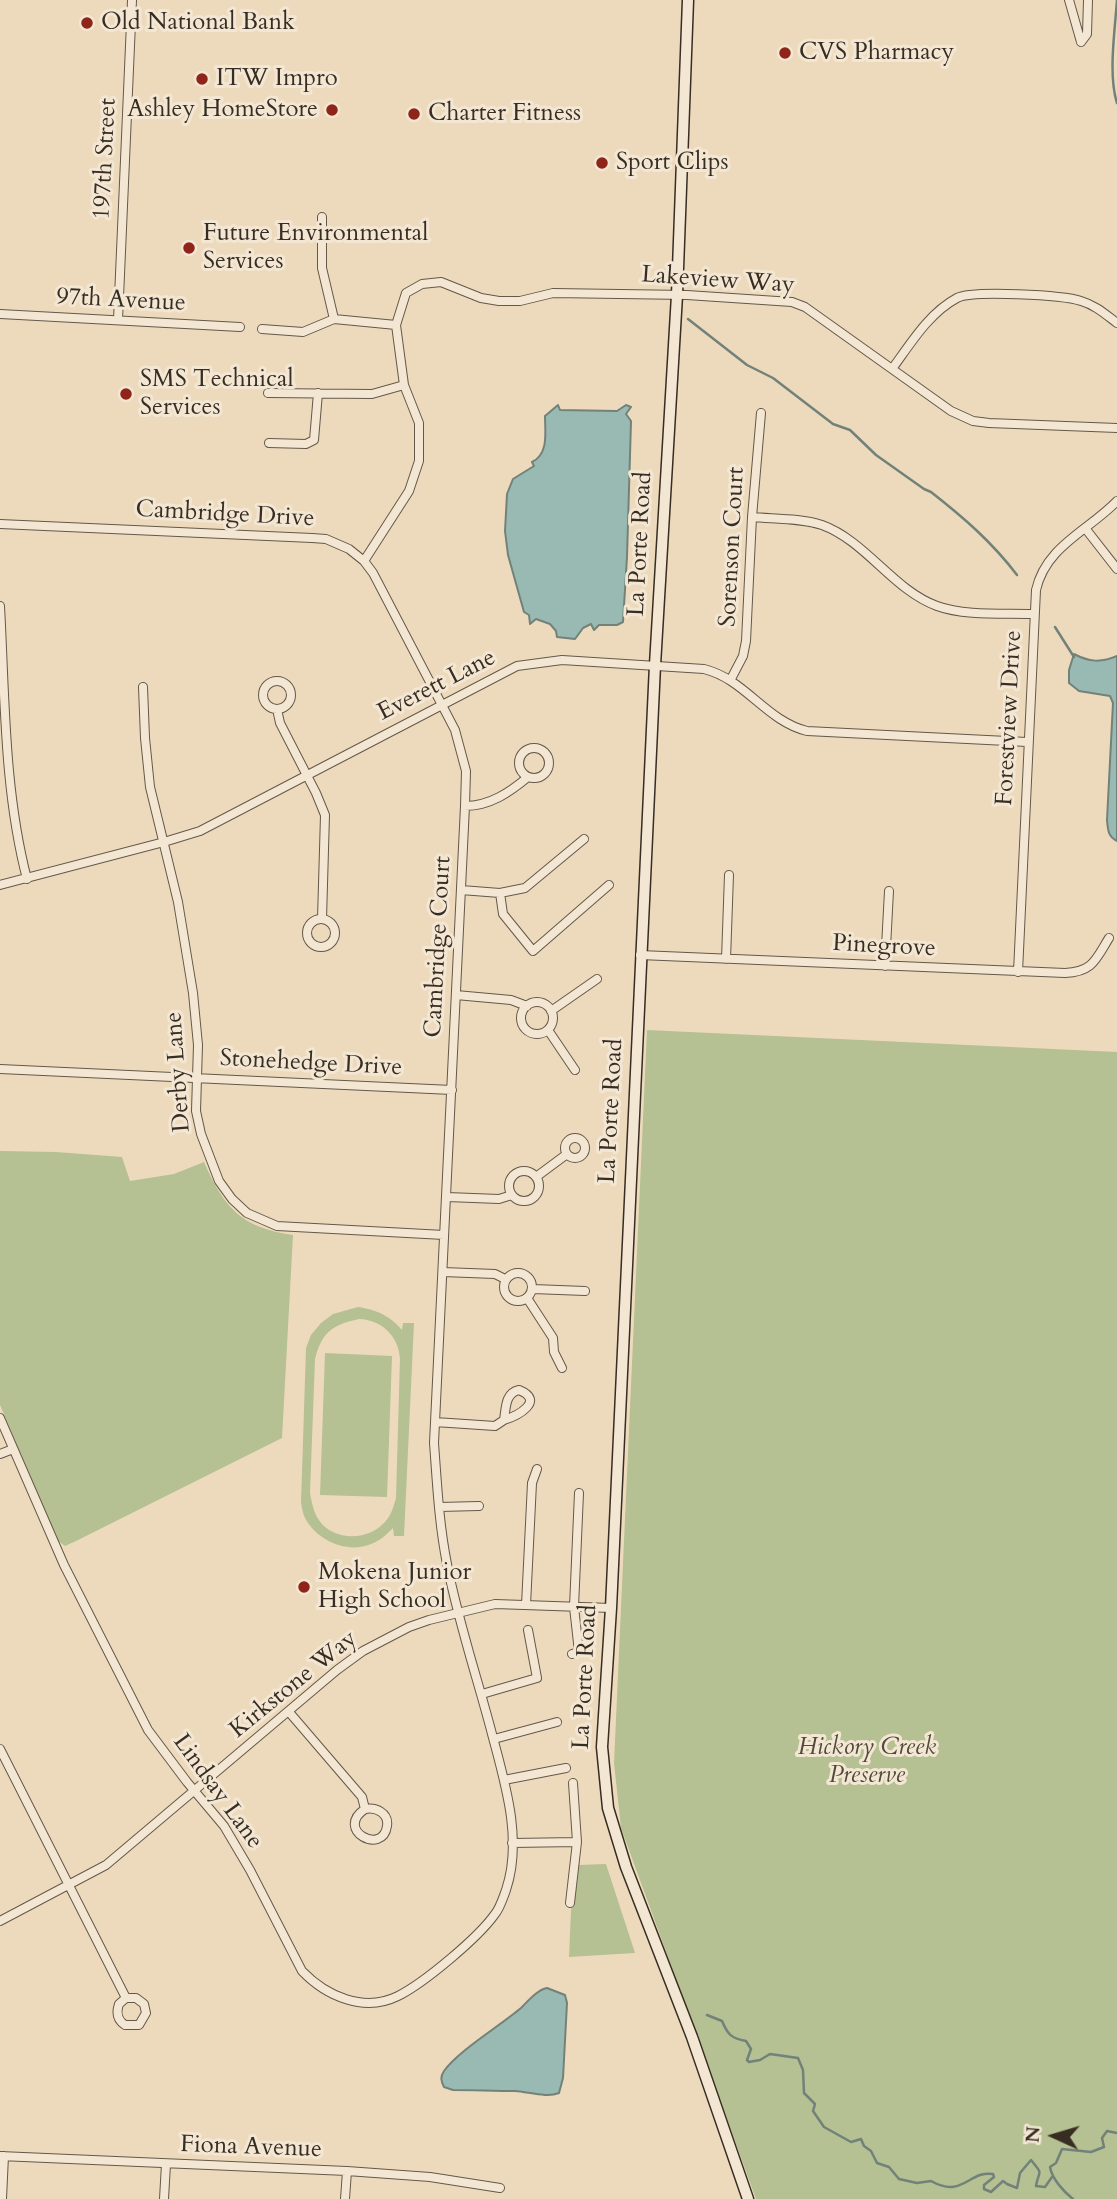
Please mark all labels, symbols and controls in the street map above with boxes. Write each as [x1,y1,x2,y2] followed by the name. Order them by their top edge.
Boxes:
[101,9,295,37] place label: Old National Bank
[79,15,95,31] marker: Old National Bank
[799,39,954,67] place label: CVS Pharmacy
[777,45,793,61] marker: CVS Pharmacy
[216,65,338,93] place label: ITW Impro
[194,71,210,87] marker: ITW Impro
[127,96,318,124] place label: Ashley HomeStore
[88,97,124,221] street label: 197th Street
[428,100,581,128] place label: Charter Fitness
[324,102,340,118] marker: Ashley HomeStore
[406,106,422,122] marker: Charter Fitness
[616,149,729,177] place label: Sport Clips
[594,155,610,171] marker: Sport Clips
[203,220,428,276] place label: Future Environmental Services
[181,240,197,256] marker: Future Environmental Services
[640,261,796,301] street label: Lakeview Way
[56,283,186,319] street label: 97th Avenue
[140,366,294,422] place label: SMS Technical Services
[118,386,134,402] marker: SMS Technical Services
[714,466,752,628] street label: Sorenson Court
[623,471,659,617] street label: La Porte Road
[135,496,315,534] street label: Cambridge Drive
[991,630,1029,806] street label: Forestview Drive
[373,644,501,728] street label: Everett Lane
[420,855,458,1039] street label: Cambridge Court
[831,930,937,964] street label: Pinegrove
[160,1011,198,1133] street label: Derby Lane
[594,1038,630,1184] street label: La Porte Road
[219,1045,403,1083] street label: Stonehedge Drive
[318,1559,471,1615] place label: Mokena Junior High School
[296,1579,312,1595] marker: Mokena Junior High School
[568,1604,604,1750] street label: La Porte Road
[225,1625,363,1745] street label: Kirkstone Way
[166,1729,268,1855] street label: Lindsay Lane
[798,1734,936,1790] park label: Hickory Creek Preserve
[1019,2101,1089,2171] north arrow
[1020,2125,1047,2144] text: N
[180,2131,322,2165] street label: Fiona Avenue

